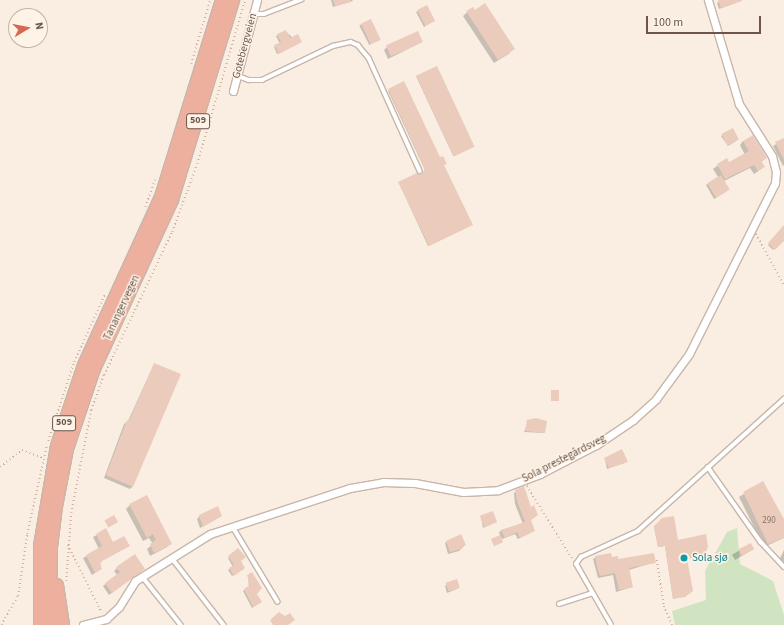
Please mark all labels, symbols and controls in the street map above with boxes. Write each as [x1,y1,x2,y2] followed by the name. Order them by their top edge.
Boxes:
[8,8,48,48] north arrow
[648,8,763,34] scale bar
[230,12,260,80] street label: Gotebergveien
[653,14,683,31] text: 100 m
[31,21,47,31] text: N
[186,113,210,129] road number: 509
[101,273,143,343] street label: Tanangervegen
[52,415,76,431] road number: 509
[520,432,608,486] street label: Sola prestegårdsveg
[762,516,776,526] house number: 290
[692,551,728,565] place label: Sola sjø
[679,553,689,563] marker: Sola sjø

